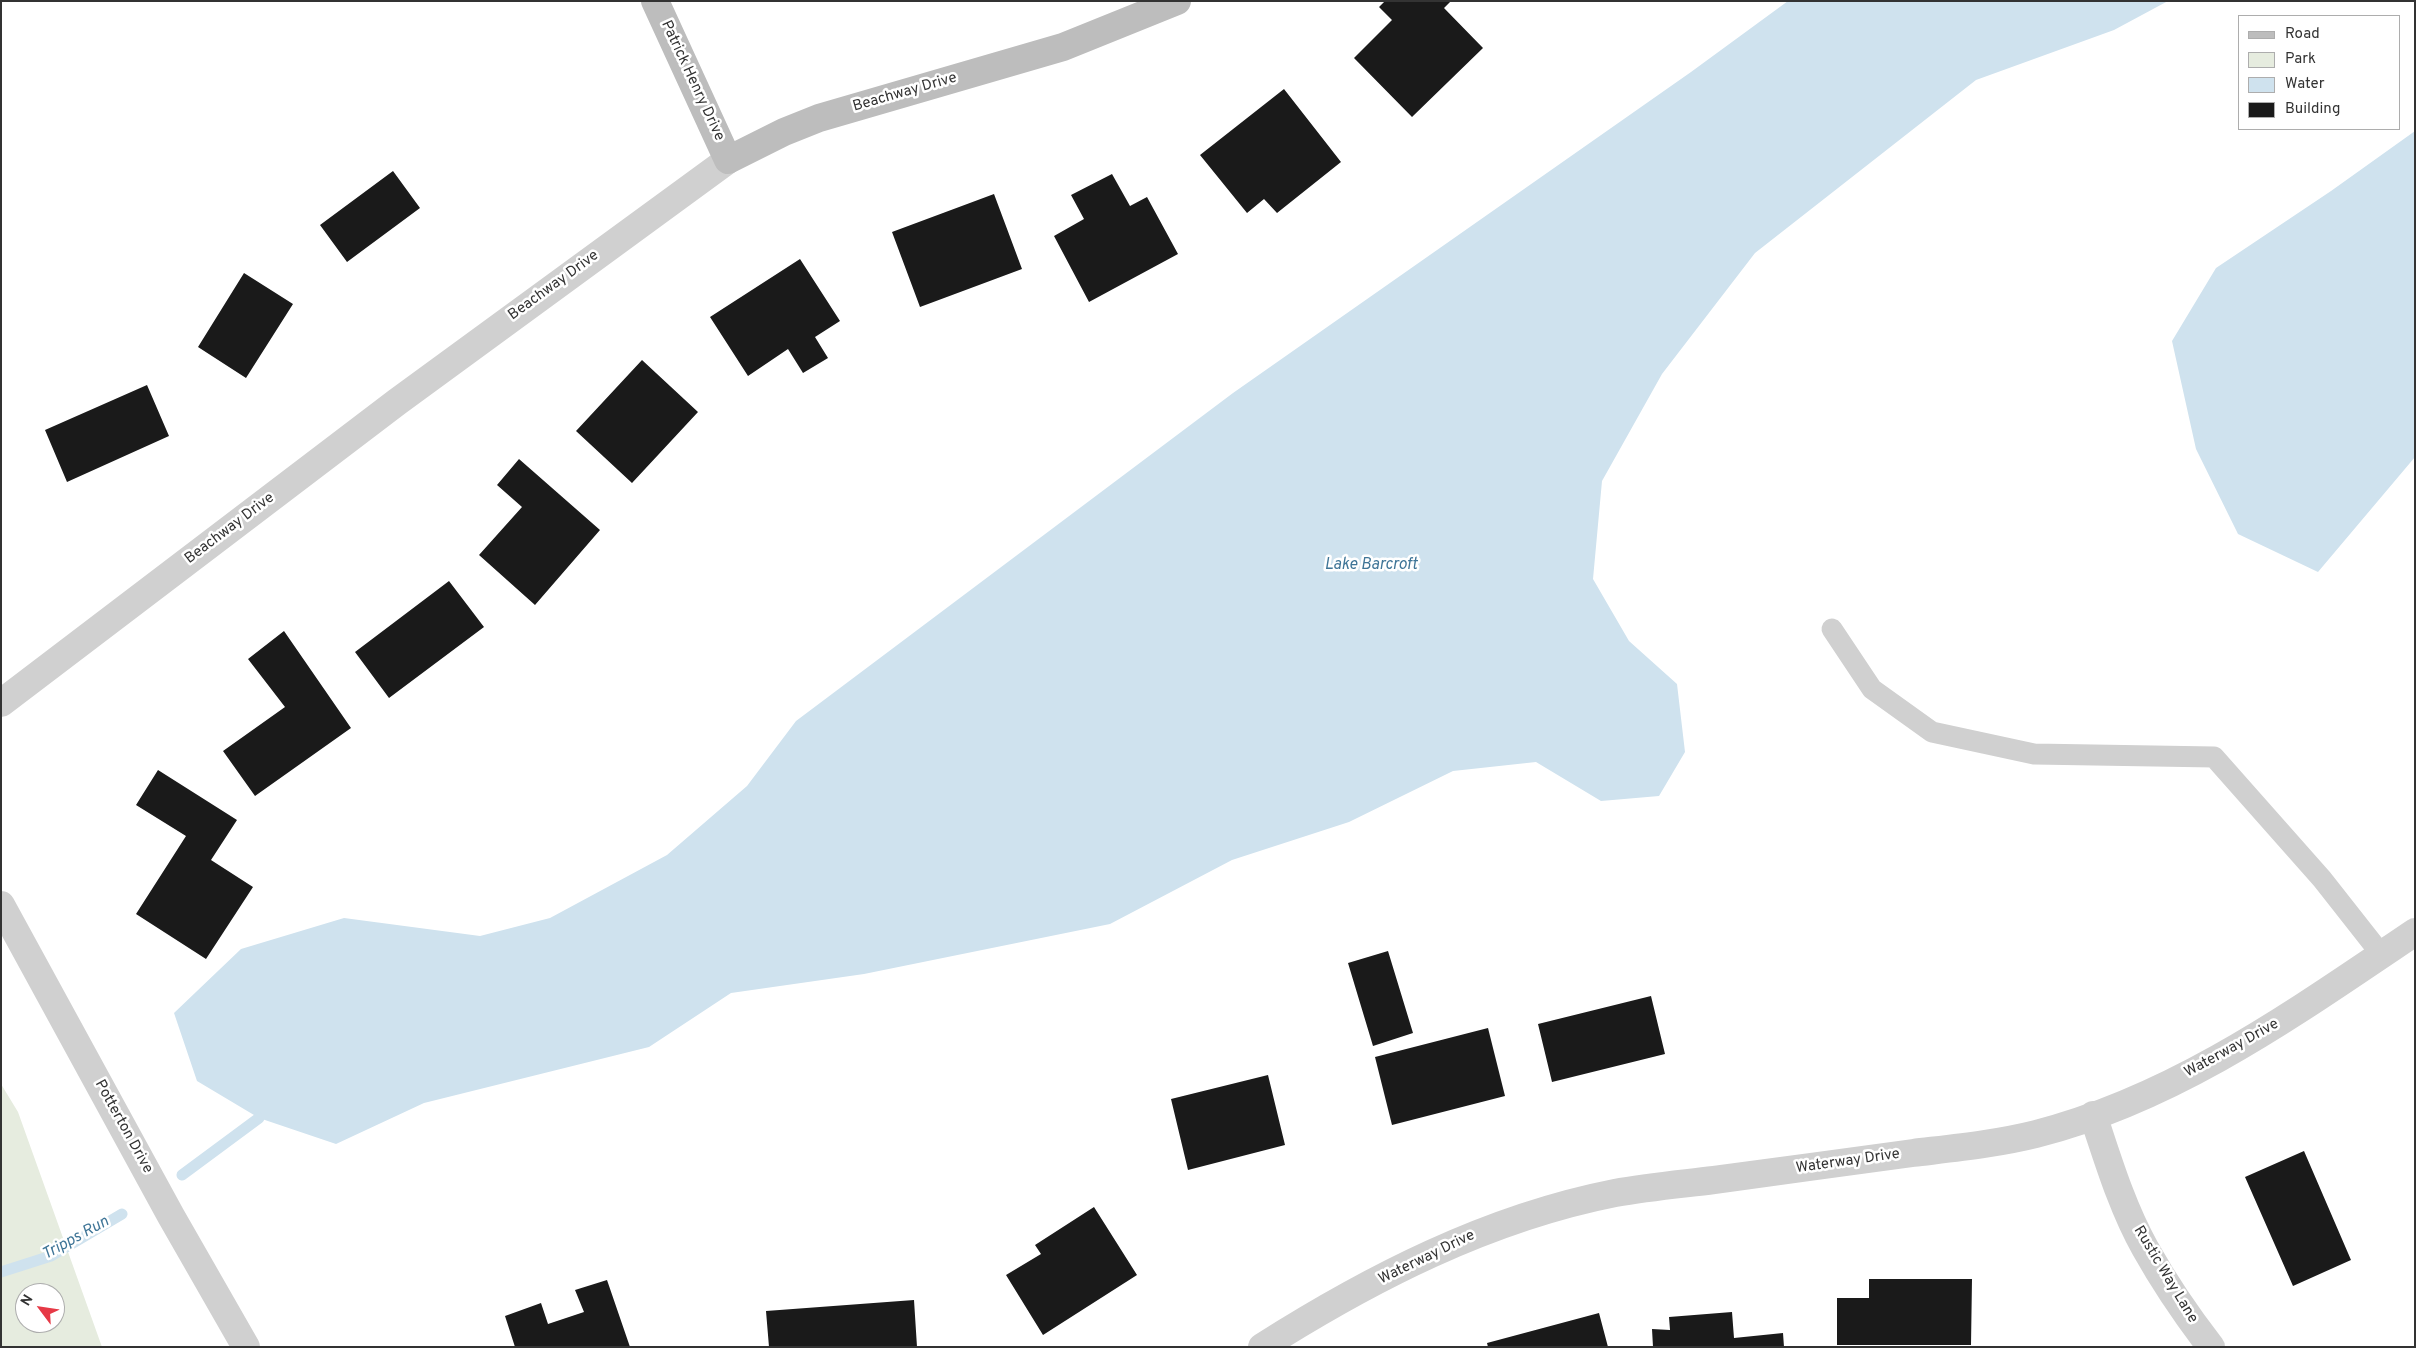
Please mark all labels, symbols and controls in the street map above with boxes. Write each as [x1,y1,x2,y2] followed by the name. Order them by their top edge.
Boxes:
[2238,15,2401,130] legend
[656,18,728,144] street label: Patrick Henry Drive
[2285,25,2320,44] text: Road
[2285,50,2316,69] text: Park
[851,70,959,116] street label: Beachway Drive
[2285,75,2324,94] text: Water
[2285,100,2340,119] text: Building
[505,247,603,325] street label: Beachway Drive
[182,490,278,568] street label: Beachway Drive
[1324,556,1418,576] water label: Lake Barcroft
[2182,1016,2282,1082] street label: Waterway Drive
[90,1077,156,1177] street label: Potterton Drive
[1795,1146,1901,1178] street label: Waterway Drive
[39,1213,113,1265] water label: Tripps Run
[2129,1223,2201,1327] street label: Rustic Way Lane
[1376,1227,1478,1289] street label: Waterway Drive
[15,1283,65,1333] north arrow
[18,1292,37,1309] text: N

